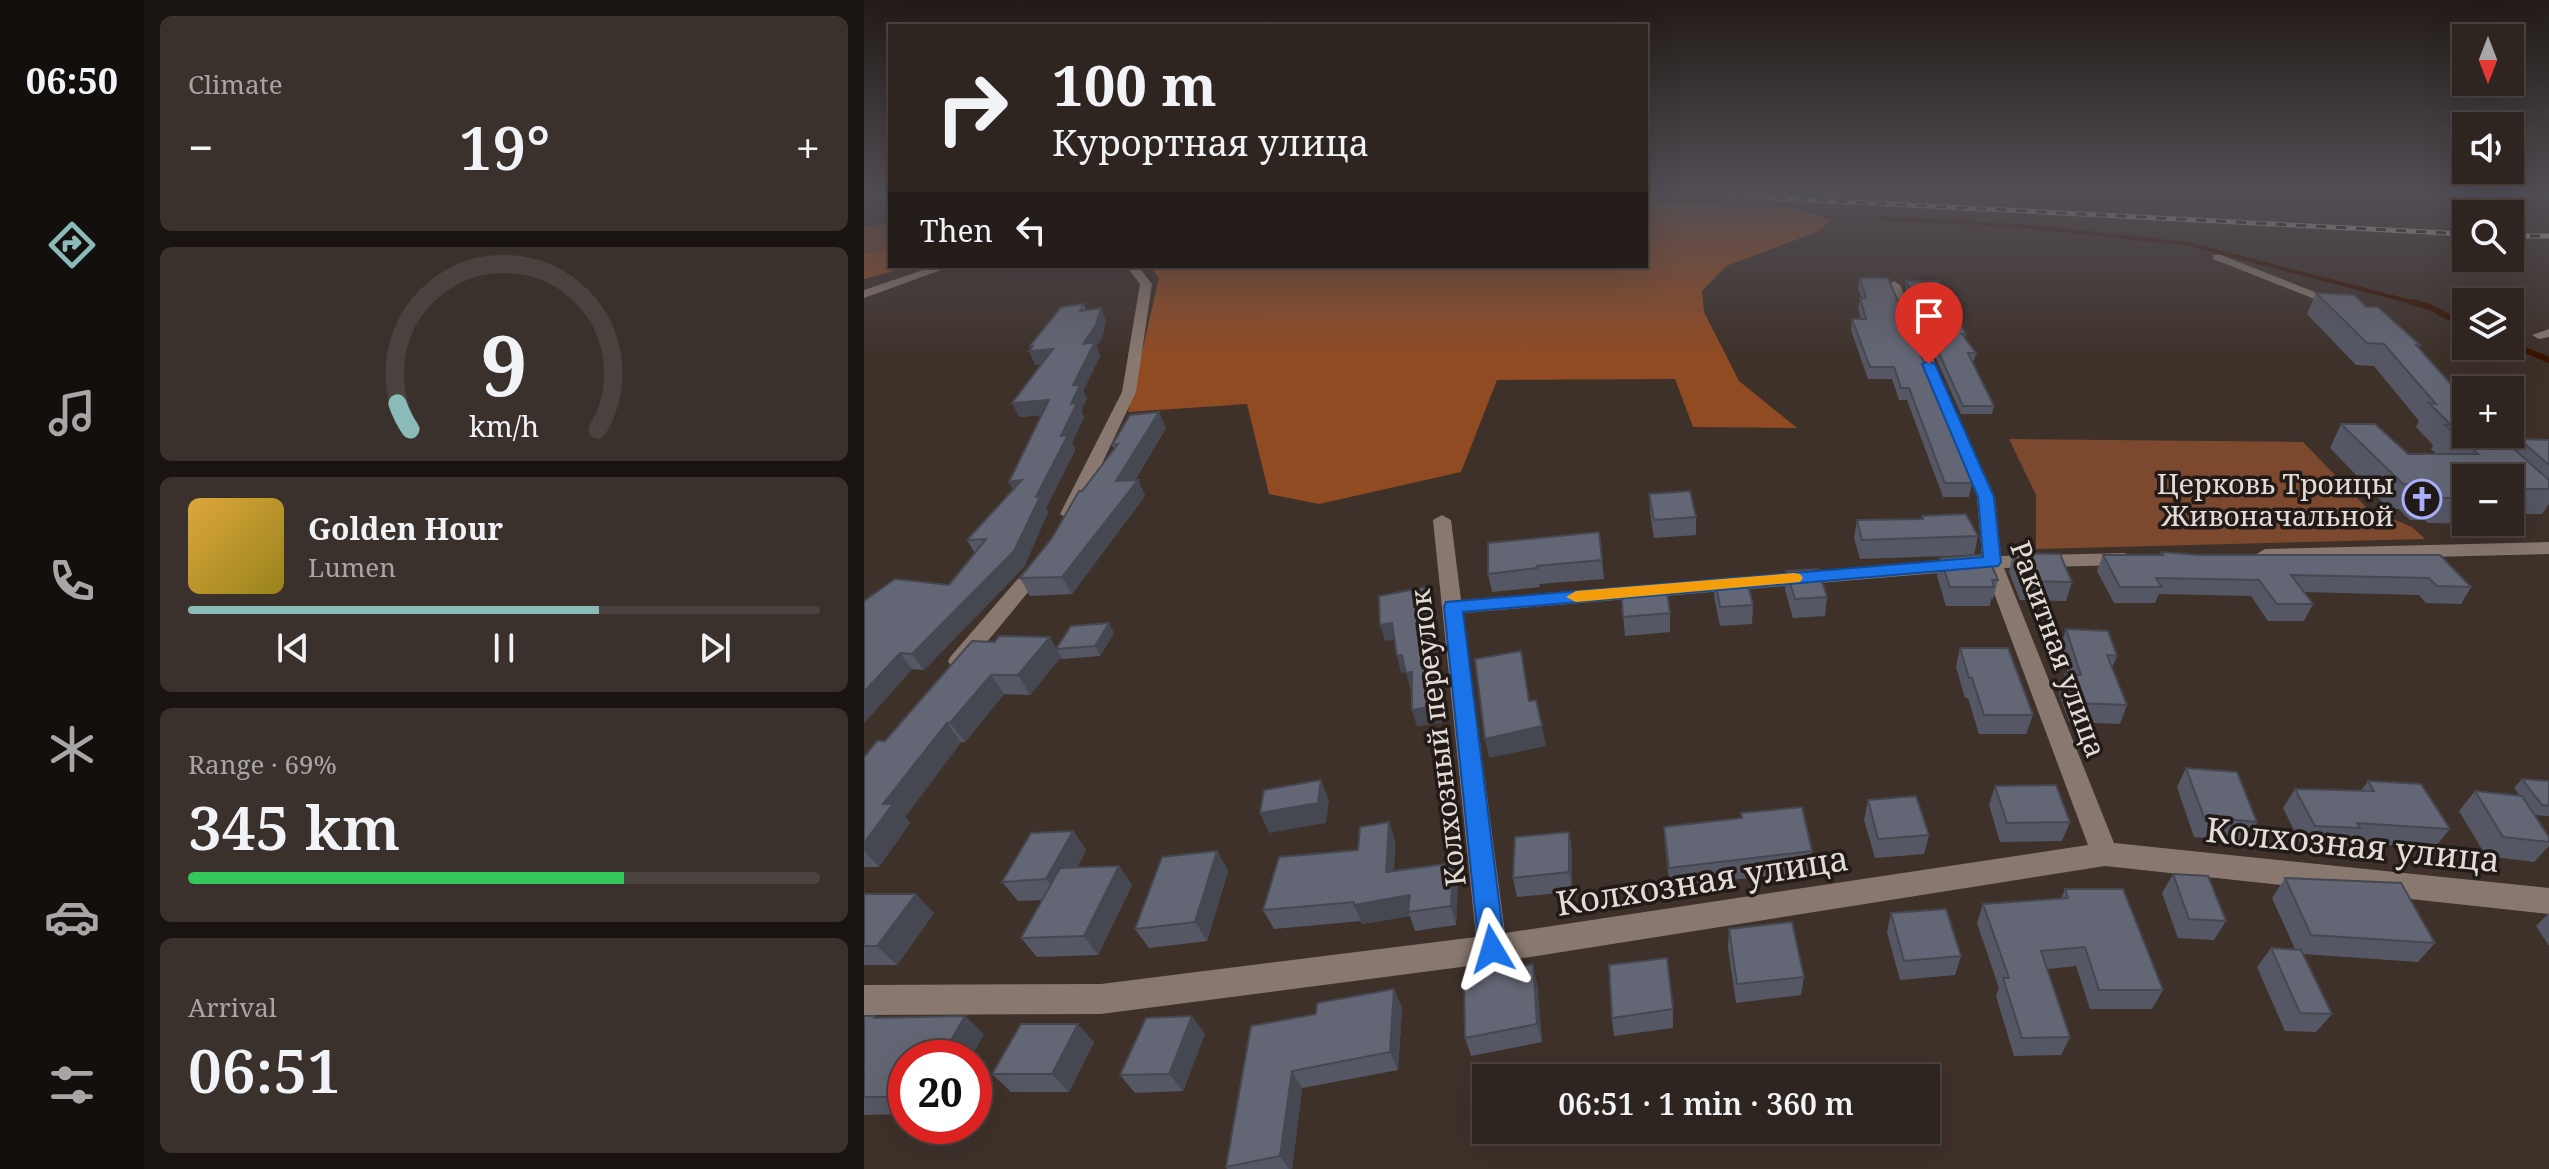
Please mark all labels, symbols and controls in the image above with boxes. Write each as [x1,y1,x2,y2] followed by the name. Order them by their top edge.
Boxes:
[2452,24,2524,96] north arrow
[2452,24,2524,536] map controls
[1052,46,1217,122] text: 100 m
[26,56,118,105] text: 06:50
[920,56,1024,160] icon: right
[188,66,283,102] text: Climate
[459,106,550,188] text: 19°
[2452,112,2524,184] button: sound
[188,117,213,177] text: −
[795,117,820,177] text: +
[1052,118,1369,167] text: Курортная улица
[2452,200,2524,272] button: search
[1009,208,1053,252] icon: left
[920,210,993,251] text: Then
[44,217,100,273] icon: directions
[1895,282,1963,364] pin
[2452,288,2524,360] button: layers
[1907,294,1951,338] icon: arrive
[480,306,528,419] text: 9
[2452,376,2524,448] button: +
[44,385,100,441] icon: music
[469,406,539,445] text: km/h
[2157,464,2394,534] place label: Церковь Троицы Живоначальной
[2452,464,2524,536] button: −
[2401,478,2443,520] church icon: Церковь Троицы Живоначальной
[308,508,503,549] text: Golden Hour
[2002,535,2116,763] street label: Ракитная улица
[308,549,396,585] text: Lumen
[44,553,100,609] icon: phone
[1400,587,1474,889] street label: Колхозный переулок
[271,626,315,670] icon: previous
[482,626,526,670] icon: pause
[693,626,737,670] icon: next
[44,721,100,777] icon: climate
[188,746,337,782] text: Range · 69%
[188,786,400,868] text: 345 km
[2204,806,2502,882] street label: Колхозная улица
[1553,834,1851,926] street label: Колхозная улица
[44,889,100,945] icon: car
[1450,907,1534,991] position arrow
[188,989,277,1025] text: Arrival
[188,1029,341,1111] text: 06:51
[888,1040,992,1144] speed limit sign: 20
[44,1057,100,1113] icon: filters
[1558,1083,1854,1124] text: 06:51 · 1 min · 360 m

